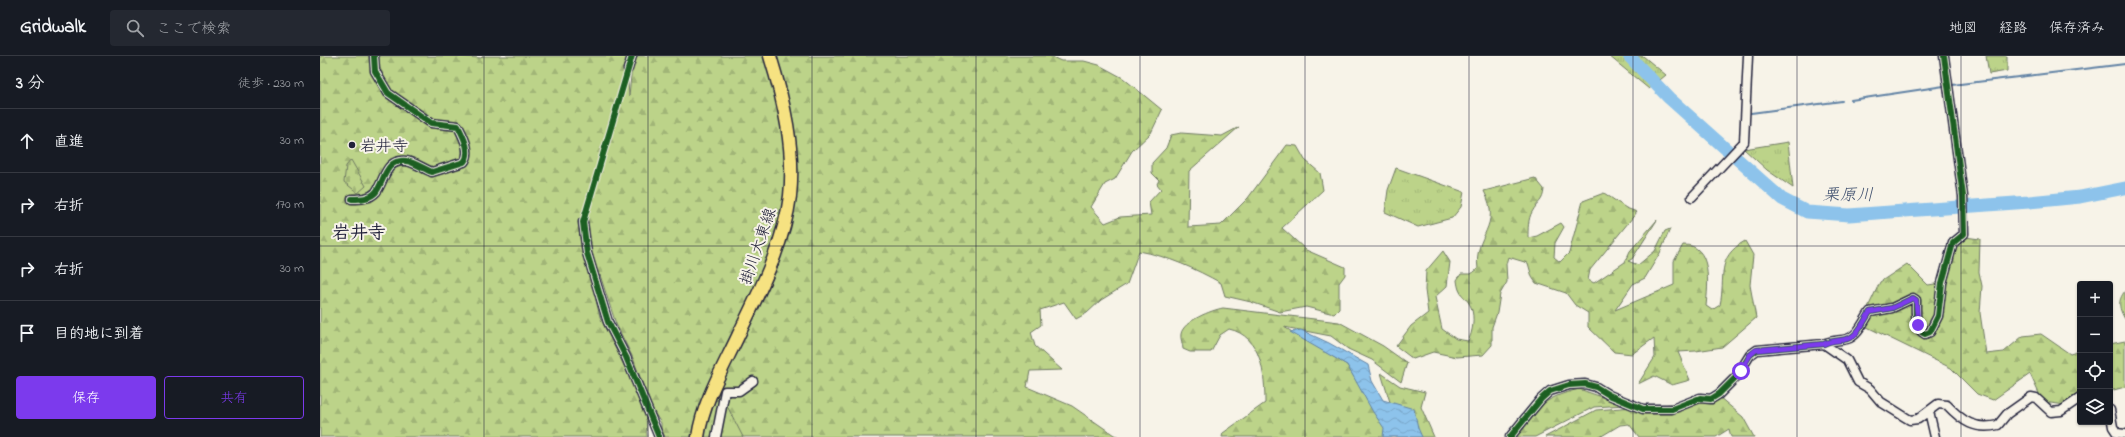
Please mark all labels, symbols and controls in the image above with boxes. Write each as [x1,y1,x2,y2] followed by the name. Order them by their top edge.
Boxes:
[110,10,390,46] search box
[20,14,86,41] text: Gridwalk
[124,17,146,39] icon: search
[156,18,231,40] text: ここで検索
[1949,18,1977,39] text: 地図
[1999,18,2027,39] text: 経路
[2049,18,2105,39] text: 保存済み
[16,71,44,96] text: 3 分
[238,74,304,93] text: 徒歩 · 230 m
[16,130,38,152] icon: ahead
[54,131,84,153] text: 直進
[280,131,304,150] text: 30 m
[360,135,408,159] place label: 岩井寺
[347,140,357,150] marker: 岩井寺
[1823,183,1874,208] water label: 栗原川
[16,194,38,216] icon: right
[54,195,84,217] text: 右折
[276,195,304,214] text: 170 m
[735,205,783,288] street label: 掛川大東線
[332,221,386,247] district label: 岩井寺
[16,258,38,280] icon: right
[54,259,84,281] text: 右折
[280,259,304,278] text: 30 m
[2077,281,2113,425] map controls
[2077,281,2113,317] button: +
[1909,316,1927,334] route end
[2077,317,2113,353] button: −
[16,322,38,344] icon: arrive
[54,323,144,345] text: 目的地に到着
[2077,353,2113,389] button: locate
[1732,362,1750,380] route start
[16,376,156,419] button: 保存
[164,376,304,419] button: 共有
[2077,389,2113,425] button: layers

